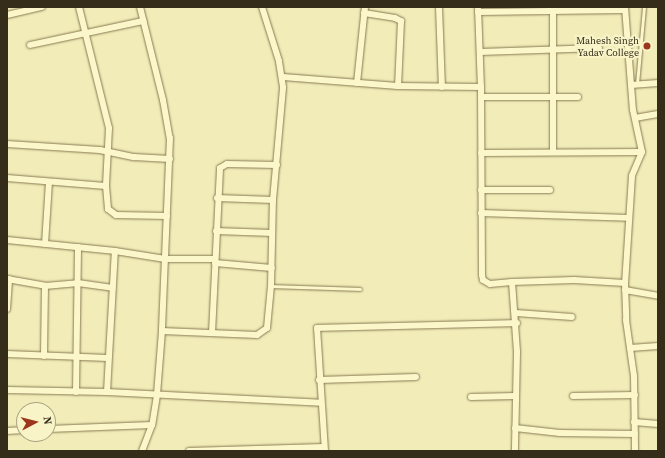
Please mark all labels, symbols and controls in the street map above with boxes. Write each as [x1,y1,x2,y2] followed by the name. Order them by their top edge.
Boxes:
[576,34,639,58] place label: Mahesh Singh Yadav College
[642,41,652,51] marker: Mahesh Singh Yadav College
[16,402,56,442] north arrow
[39,416,55,425] text: N

